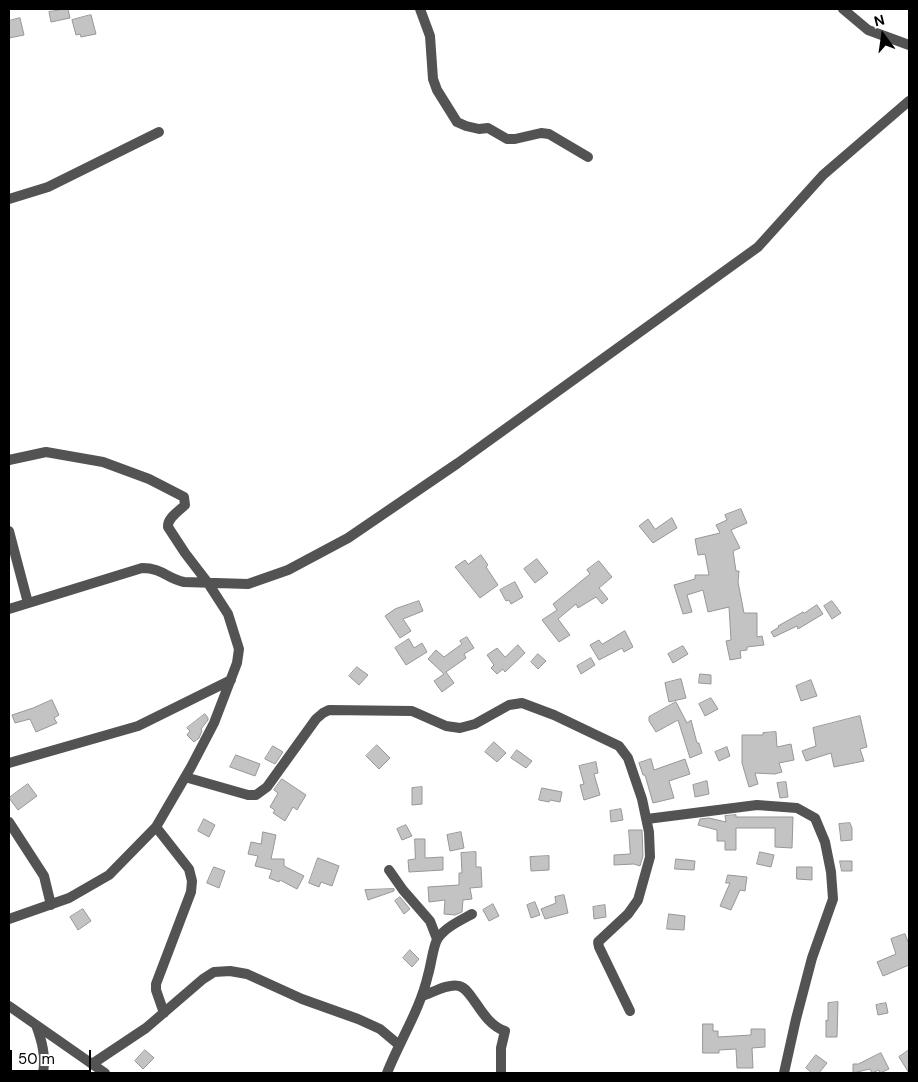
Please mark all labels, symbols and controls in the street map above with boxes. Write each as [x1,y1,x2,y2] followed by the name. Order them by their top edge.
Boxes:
[858,10,908,60] north arrow
[872,10,887,30] text: N
[12,1040,94,1072] scale bar
[18,1049,55,1069] text: 50 m

